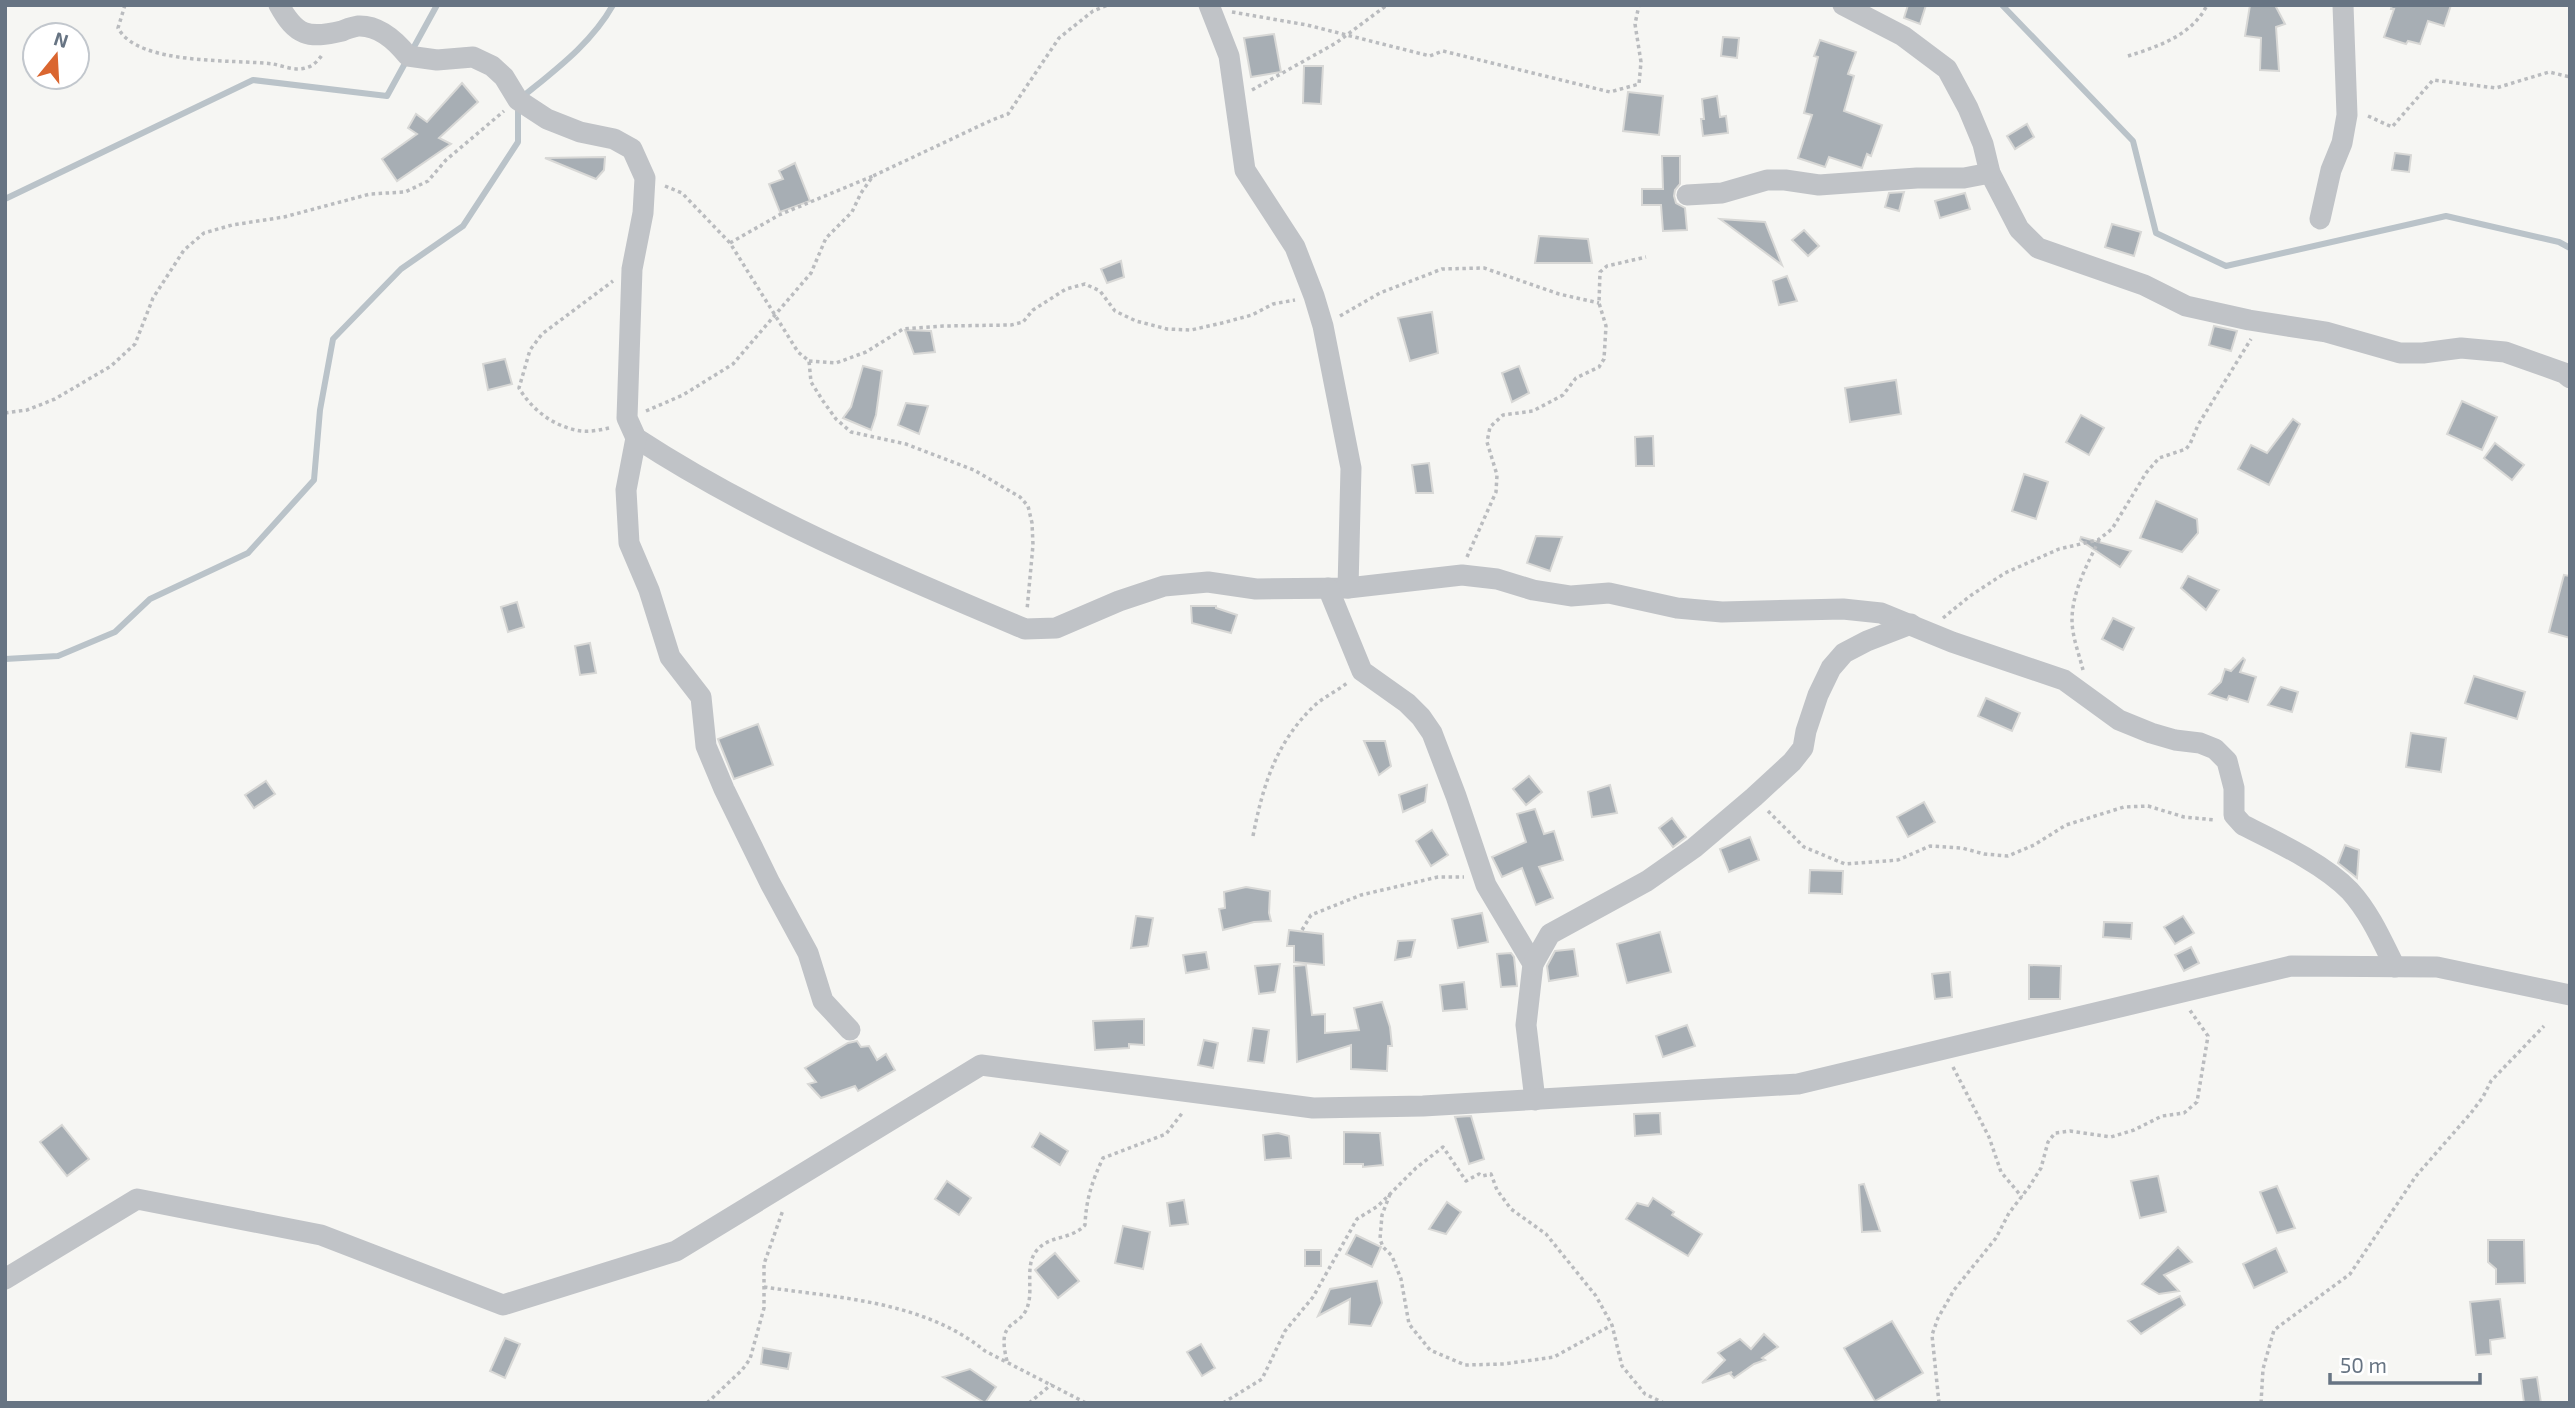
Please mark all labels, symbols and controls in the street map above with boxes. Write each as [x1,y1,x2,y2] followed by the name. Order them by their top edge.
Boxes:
[21,21,91,91] north arrow
[51,26,71,52] text: N
[2330,1342,2480,1386] scale bar
[2340,1352,2387,1377] text: 50 m

